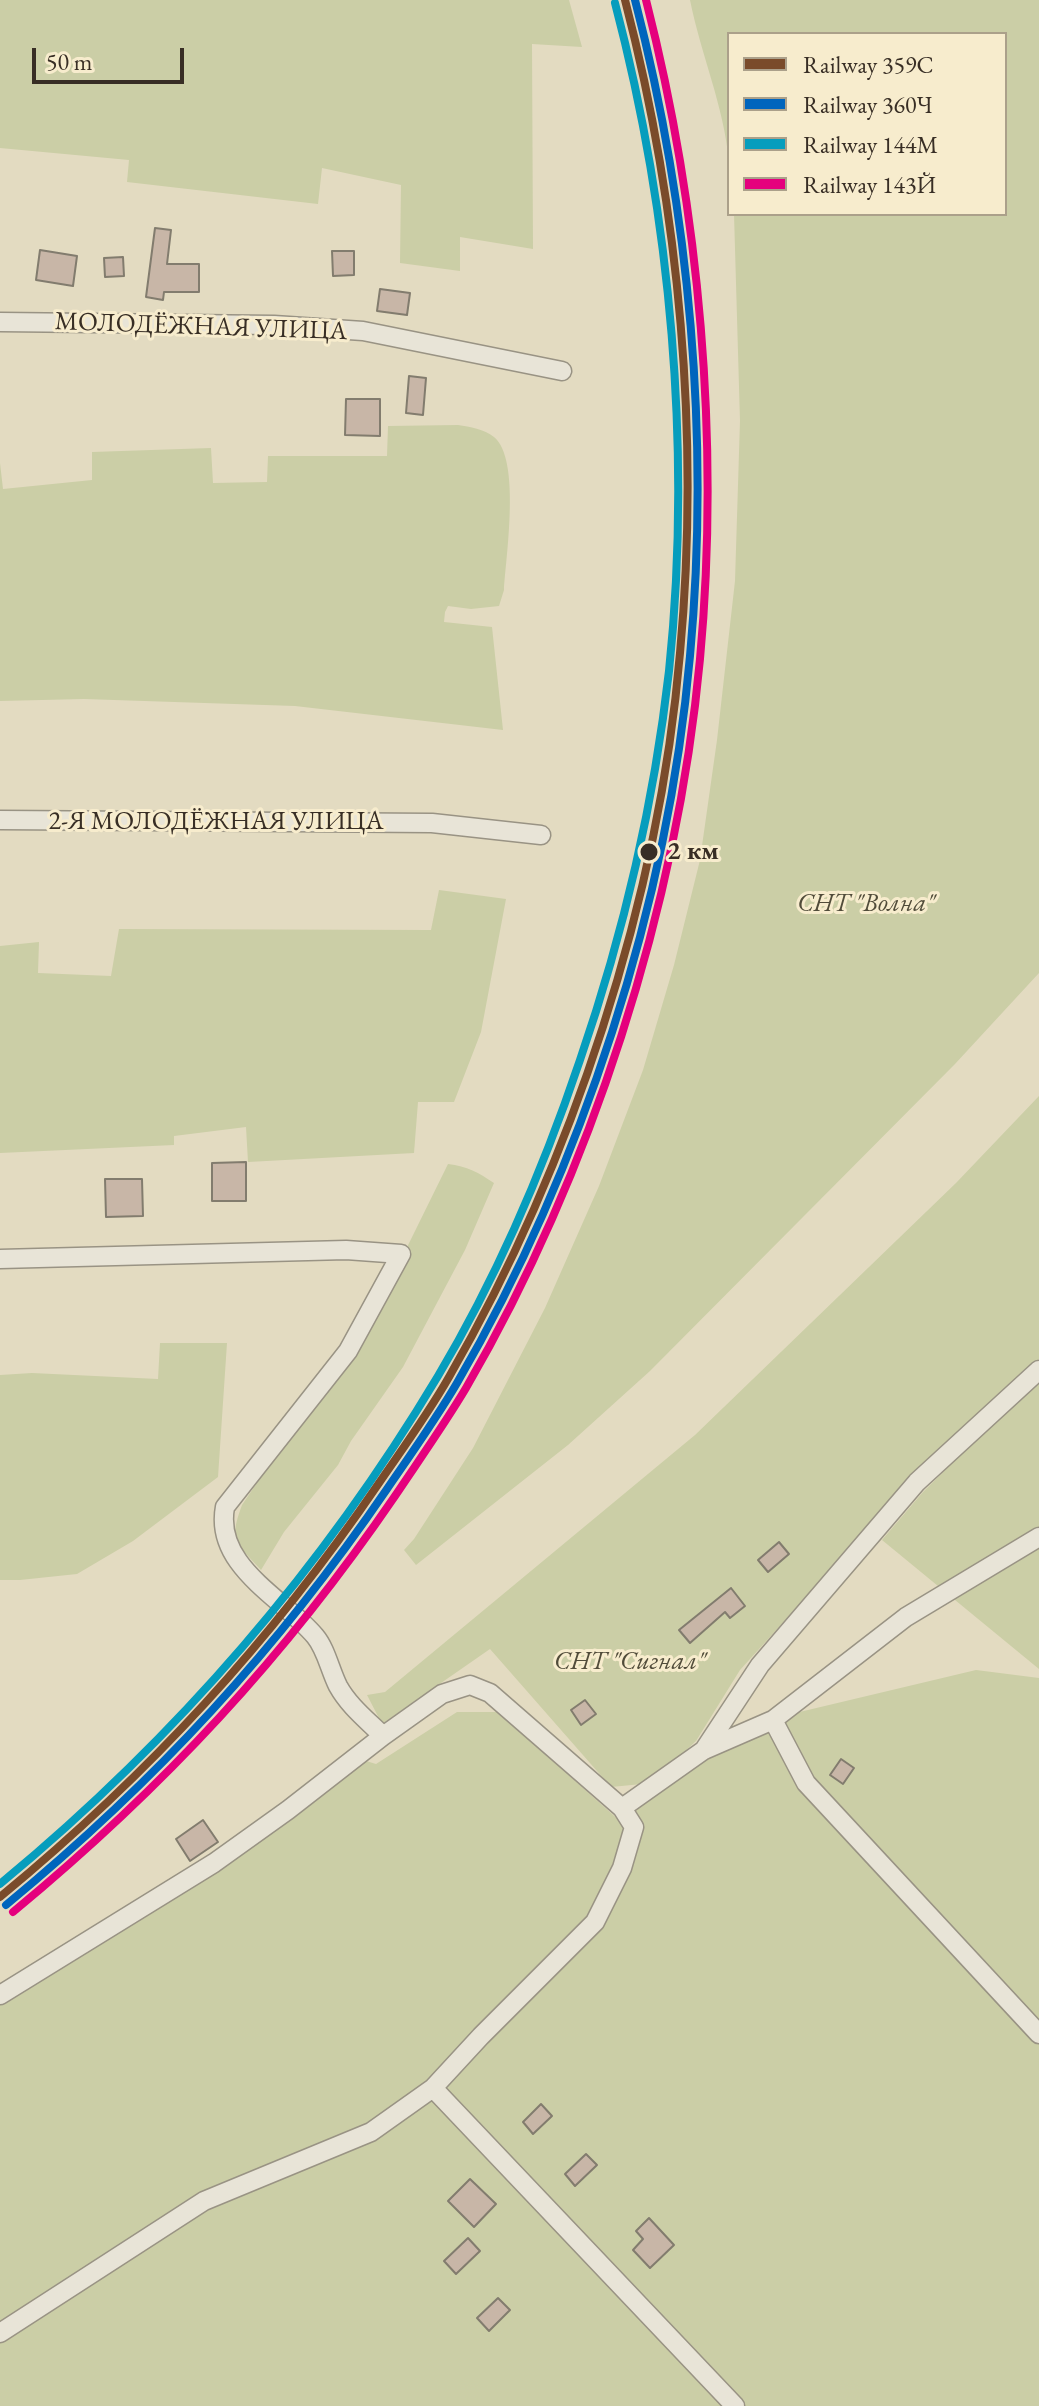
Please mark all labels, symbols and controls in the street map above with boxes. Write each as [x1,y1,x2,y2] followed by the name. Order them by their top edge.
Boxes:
[36,32,188,82] scale bar
[727,32,1007,216] legend
[46,46,93,77] text: 50 m
[803,49,934,80] text: Railway 359С
[803,89,933,120] text: Railway 360Ч
[803,129,938,160] text: Railway 144М
[803,169,936,200] text: Railway 143Й
[54,306,348,348] street label: МОЛОДЁЖНАЯ УЛИЦА
[48,806,384,838] street label: 2-Я МОЛОДЁЖНАЯ УЛИЦА
[667,836,719,868] place label: 2 км
[638,841,660,863] marker: 2 км
[797,888,935,920] park label: СНТ "Волна"
[554,1646,706,1678] park label: СНТ "Сигнал"

